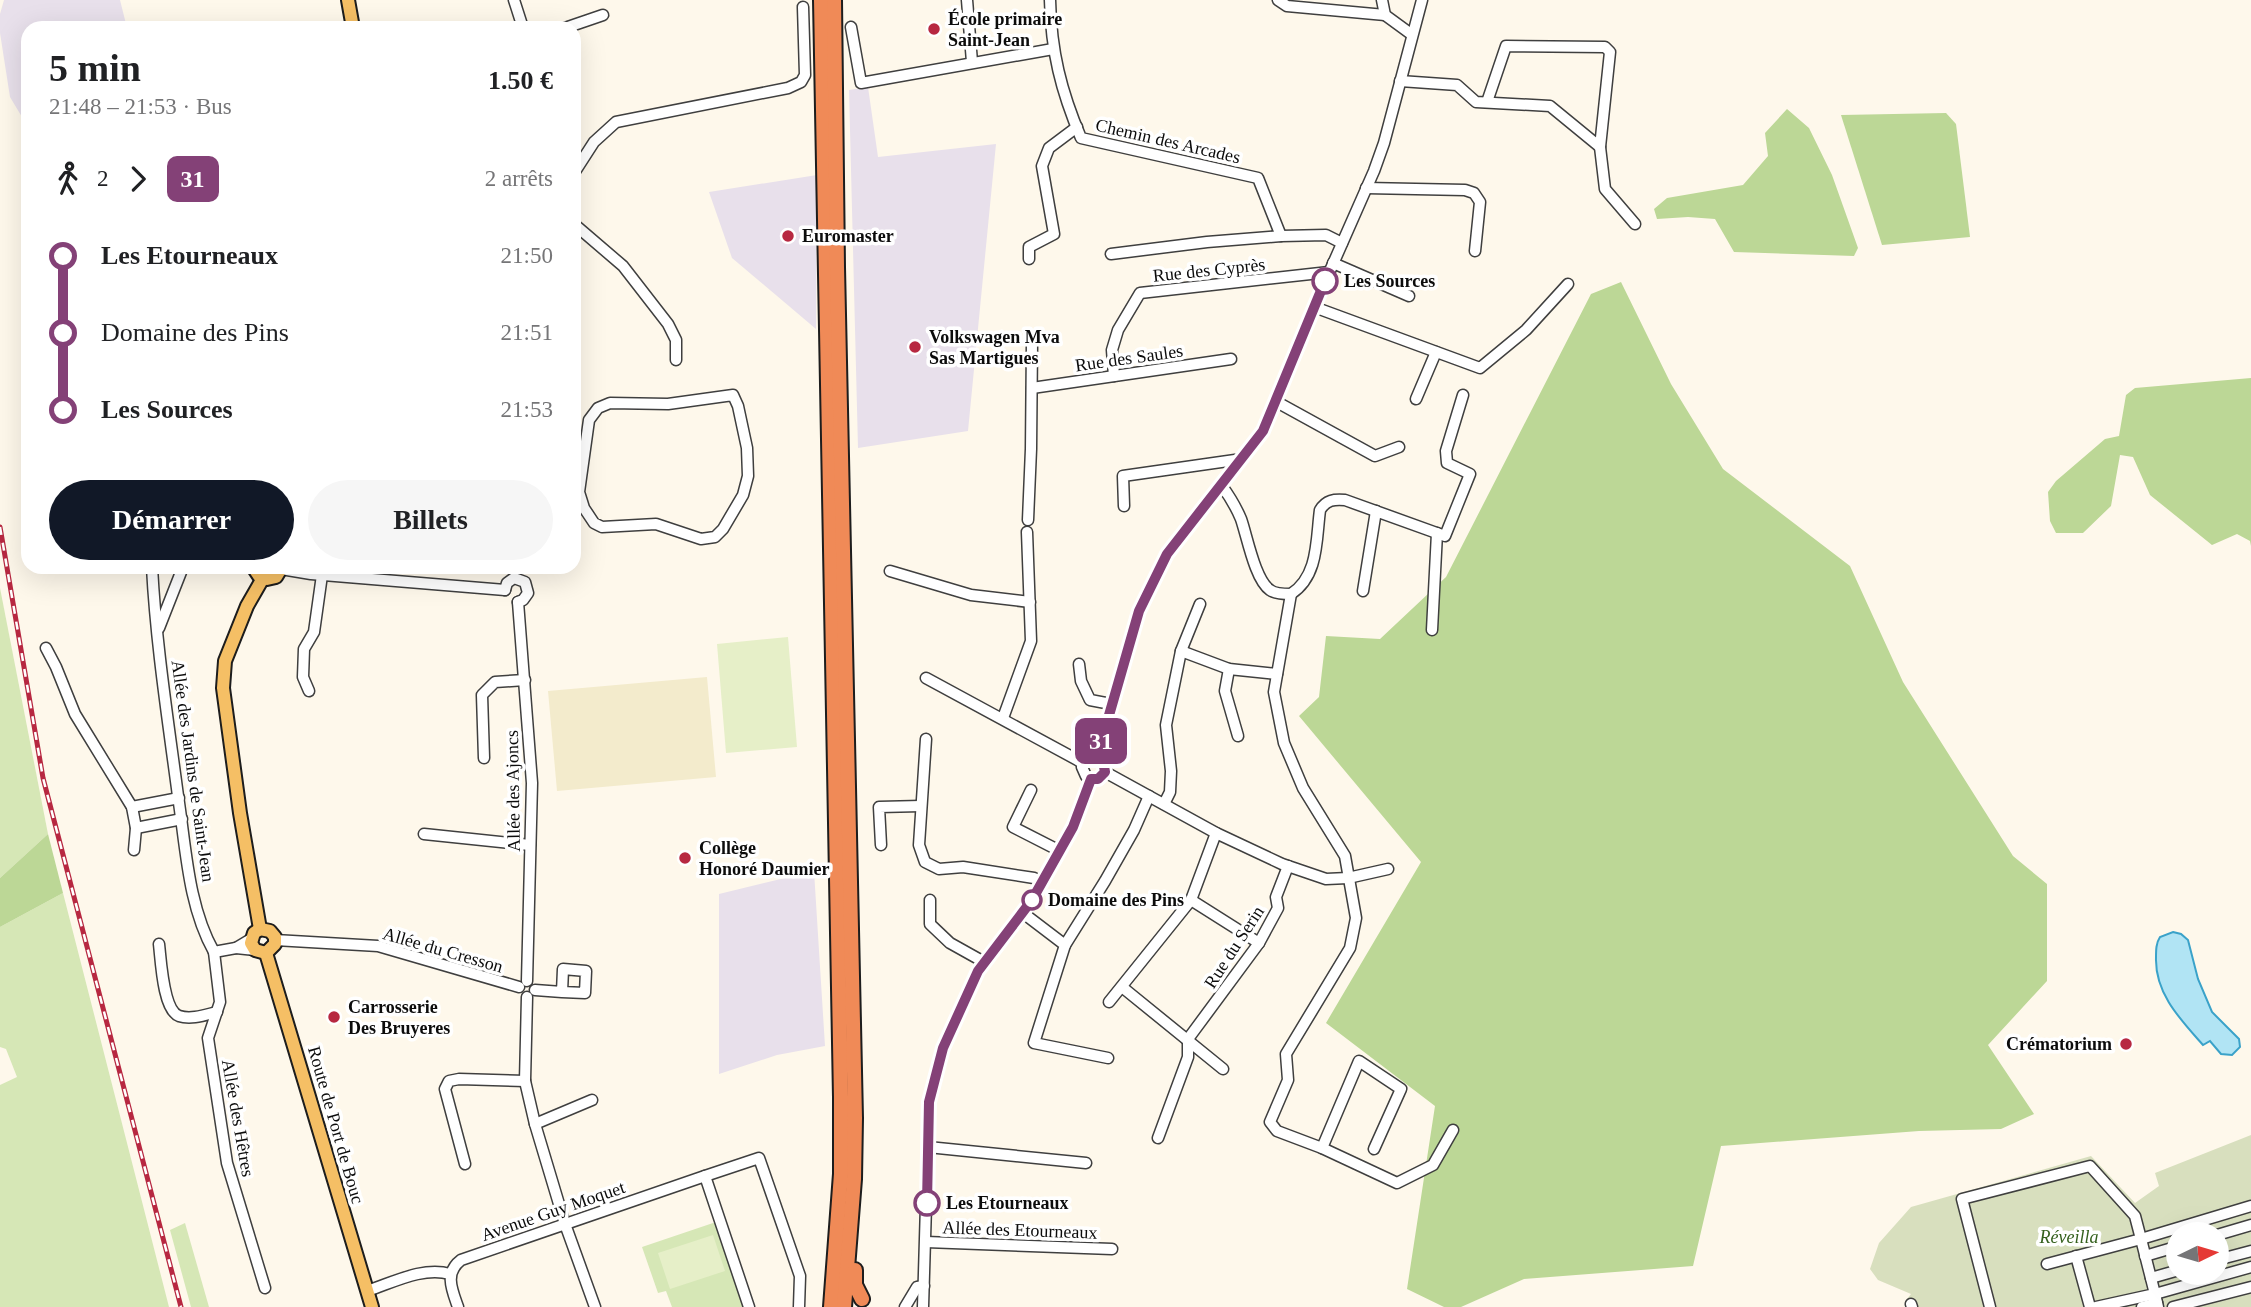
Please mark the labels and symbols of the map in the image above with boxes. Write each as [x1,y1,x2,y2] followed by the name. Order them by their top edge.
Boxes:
[948,8,1062,50] place label: École primaire Saint-Jean
[926,21,942,37] marker: École primaire Saint-Jean
[1094,115,1242,167] street label: Chemin des Arcades
[802,226,894,246] place label: Euromaster
[780,228,796,244] marker: Euromaster
[1152,254,1266,286] street label: Rue des Cyprès
[1312,268,1338,294] marker: Les Sources
[1344,271,1435,291] place label: Les Sources
[929,327,1060,368] place label: Volkswagen Mva Sas Martigues
[907,339,923,355] marker: Volkswagen Mva Sas Martigues
[1074,341,1184,375] street label: Rue des Saules
[168,659,218,883] street label: Allée des Jardins de Saint-Jean
[1070,718,1132,764] line badge: 31
[502,730,524,852] street label: Allée des Ajoncs
[699,838,829,879] place label: Collège Honoré Daumier
[677,850,693,866] marker: Collège Honoré Daumier
[1022,890,1042,910] marker: Domaine des Pins
[1048,890,1184,910] place label: Domaine des Pins
[1200,902,1268,992] street label: Rue du Serin
[381,923,505,977] street label: Allée du Cresson
[348,997,450,1038] place label: Carrosserie Des Bruyeres
[326,1009,342,1025] marker: Carrosserie Des Bruyeres
[2006,1034,2112,1054] place label: Crématorium
[2118,1036,2134,1052] marker: Crématorium
[304,1044,368,1206] street label: Route de Port de Bouc
[218,1058,258,1178] street label: Allée des Hêtres
[479,1177,627,1245] street label: Avenue Guy Moquet
[914,1190,940,1216] marker: Les Etourneaux
[946,1193,1069,1213] place label: Les Etourneaux
[942,1217,1098,1243] street label: Allée des Etourneaux
[2166,1222,2230,1284] north arrow
[2039,1227,2098,1247] park label: Réveilla

